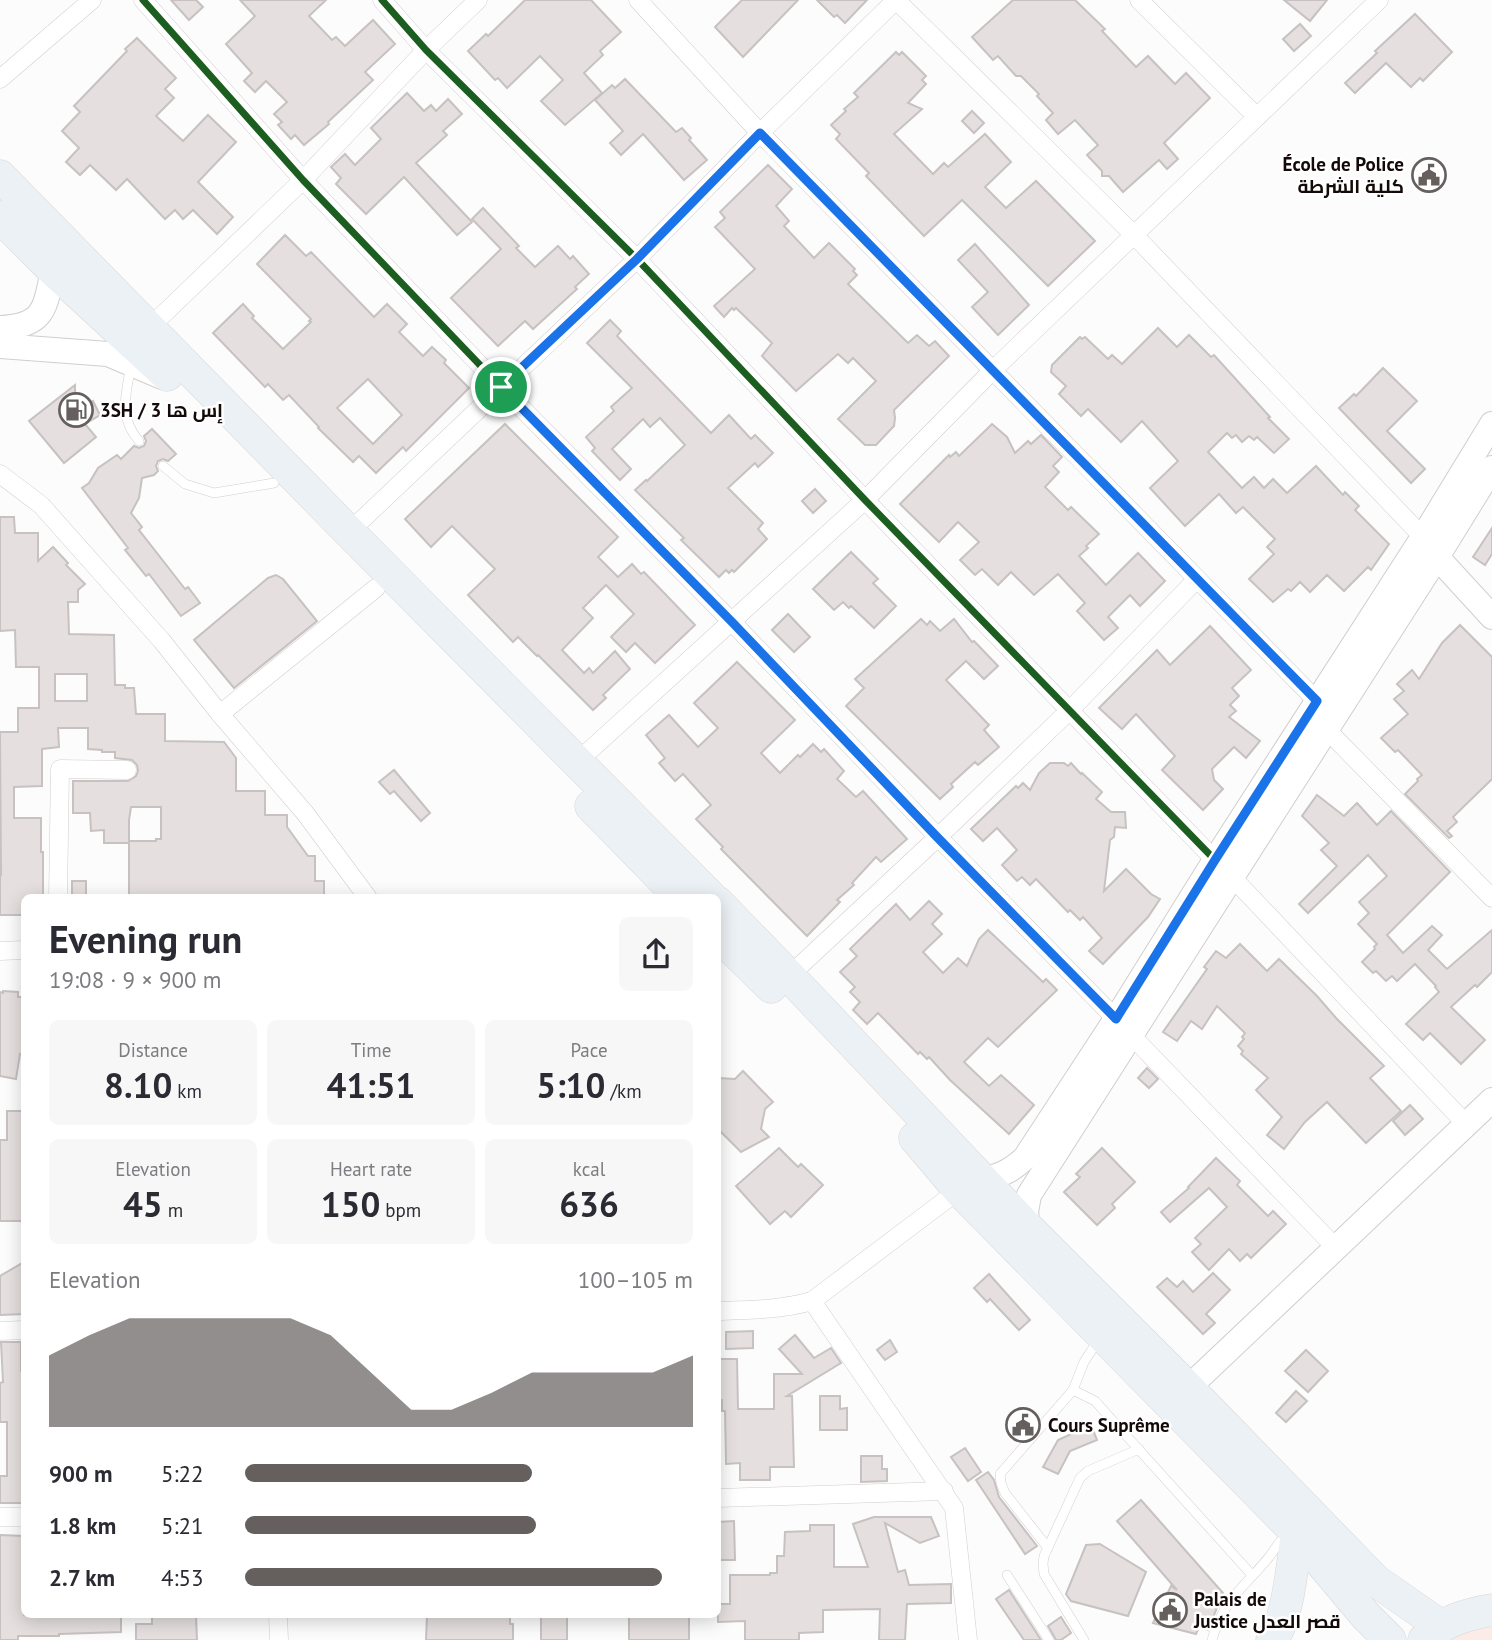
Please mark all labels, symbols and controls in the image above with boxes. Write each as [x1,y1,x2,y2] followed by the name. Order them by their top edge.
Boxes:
[1283,152,1404,198] place label: École de Police كلية الشرطة
[1410,156,1448,194] public building icon: École de Police كلية الشرطة
[471,357,531,417] pin
[482,368,520,406] icon: arrive
[57,391,95,429] fuel station icon: 3SH / 3 إس ها
[100,398,223,424] place label: 3SH / 3 إس ها
[49,914,242,963] text: Evening run
[619,917,693,991] button: share
[49,965,221,994] text: 19:08 · 9 × 900 m
[118,1038,188,1062] text: Distance
[351,1038,391,1062] text: Time
[570,1038,608,1062] text: Pace
[104,1062,172,1108] text: 8.10
[327,1062,415,1108] text: 41:51
[536,1062,605,1108] text: 5:10
[172,1079,202,1103] text: km
[605,1079,642,1103] text: /km
[115,1157,191,1181] text: Elevation
[330,1157,412,1181] text: Heart rate
[573,1157,605,1181] text: kcal
[123,1181,163,1227] text: 45
[321,1181,380,1227] text: 150
[559,1181,619,1227] text: 636
[163,1198,183,1222] text: m
[380,1198,421,1222] text: bpm
[49,1265,141,1294] text: Elevation
[578,1265,693,1294] text: 100–105 m
[1004,1406,1042,1444] public building icon: Cours Suprême
[1048,1413,1170,1437] place label: Cours Suprême
[49,1459,112,1488] text: 900 m
[161,1459,204,1488] text: 5:22
[49,1511,116,1540] text: 1.8 km
[161,1511,204,1540] text: 5:21
[49,1563,115,1592] text: 2.7 km
[161,1563,204,1592] text: 4:53
[1193,1587,1341,1634] place label: Palais de Justice قصر العدل
[1151,1591,1189,1629] public building icon: Palais de Justice قصر العدل

